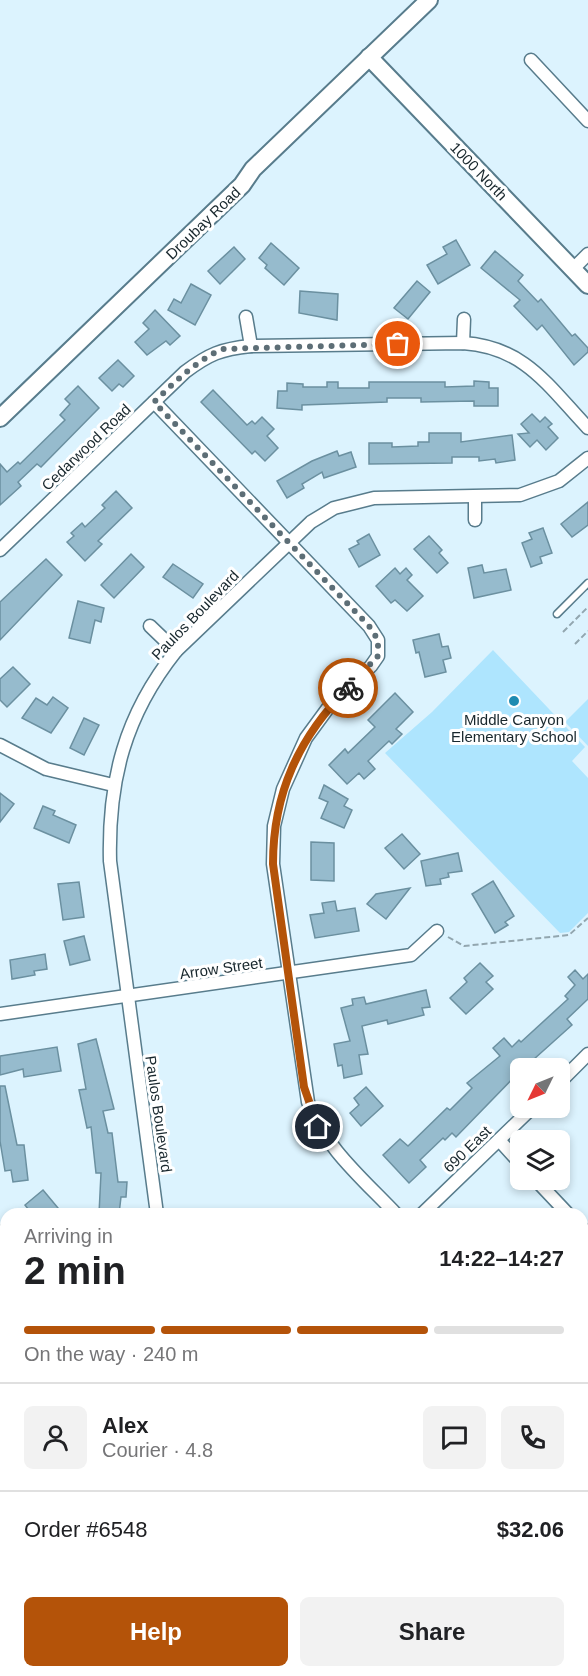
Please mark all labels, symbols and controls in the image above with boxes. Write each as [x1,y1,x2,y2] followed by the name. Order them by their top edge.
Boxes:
[447,138,511,204] street label: 1000 North
[162,183,244,263] street label: Droubay Road
[372,318,423,369] pin
[381,327,414,360] icon: bag
[38,400,134,494] street label: Cedarwood Road
[148,567,242,663] street label: Paulos Boulevard
[318,658,378,718] courier
[332,672,365,705] icon: bike
[507,694,521,708] marker: Middle Canyon Elementary School
[451,711,577,745] place label: Middle Canyon Elementary School
[179,954,264,982] street label: Arrow Street
[142,1055,176,1173] street label: Paulos Boulevard
[510,1058,570,1118] north arrow
[510,1058,570,1190] map controls
[292,1101,343,1152] pin
[301,1110,334,1143] icon: home
[440,1122,495,1176] street label: 690 East
[510,1130,570,1190] button: layers
[24,1225,113,1247] text: Arriving in
[439,1246,564,1271] text: 14:22–14:27
[24,1249,126,1292] text: 2 min
[24,1343,199,1365] text: On the way · 240 m
[24,1406,87,1469] button: person
[423,1406,486,1469] button: chat
[501,1406,564,1469] button: phone
[102,1413,148,1438] text: Alex
[102,1439,213,1461] text: Courier · 4.8
[24,1517,148,1542] text: Order #6548
[497,1517,564,1542] text: $32.06
[24,1597,288,1666] button: Help
[300,1597,564,1666] button: Share

